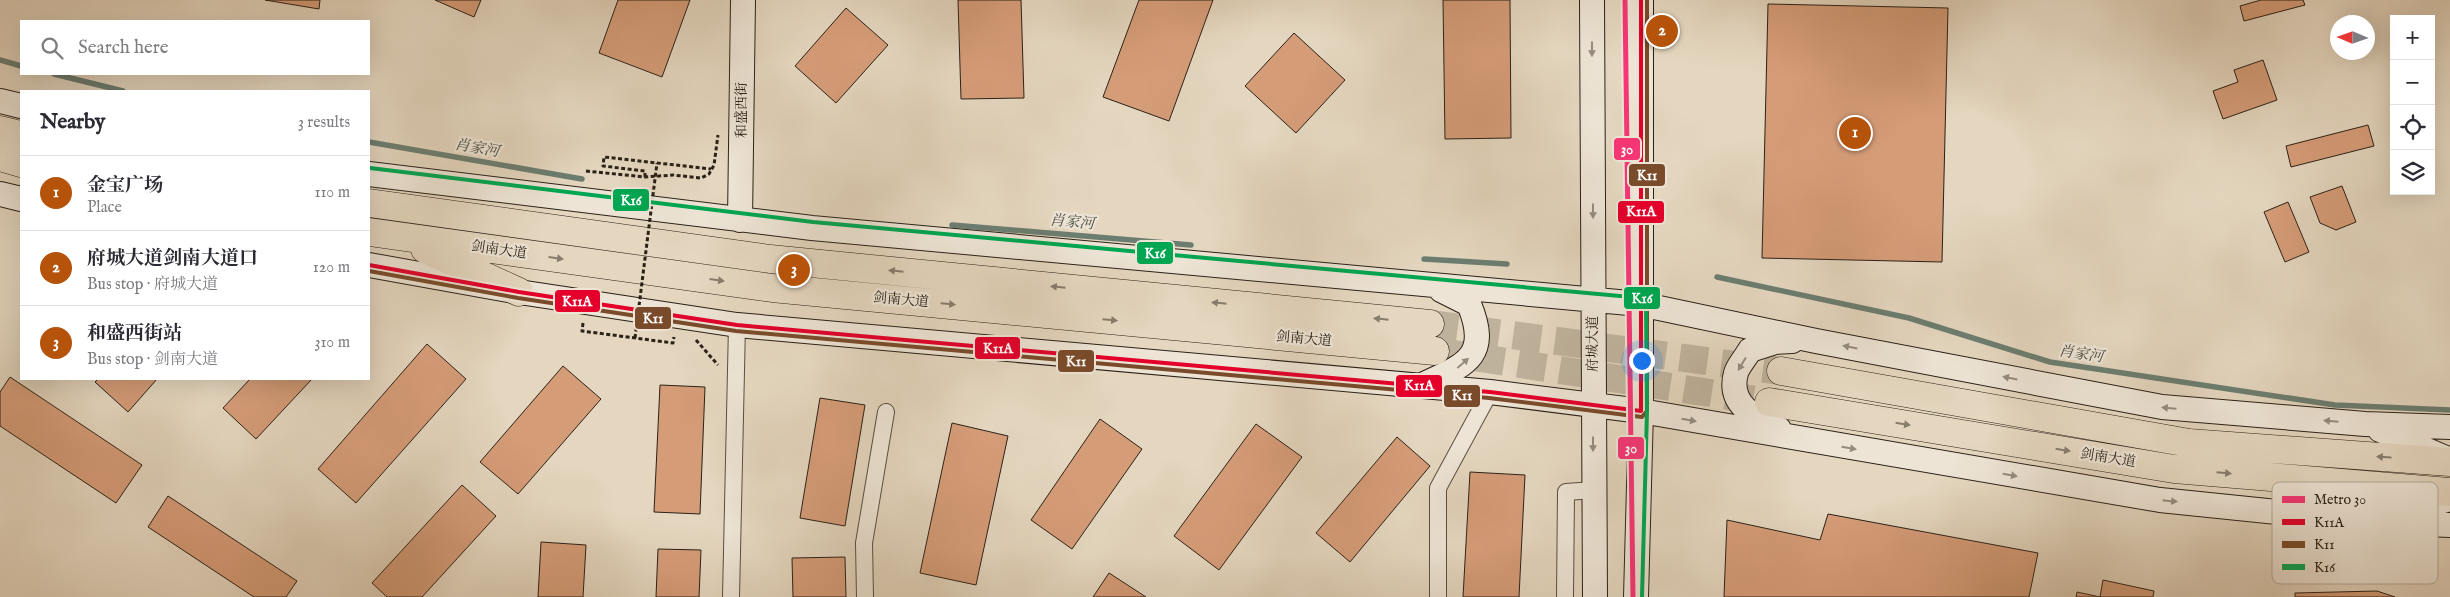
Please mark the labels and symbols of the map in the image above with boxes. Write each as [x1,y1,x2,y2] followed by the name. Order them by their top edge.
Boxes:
[1646,12,1678,50] pin: 2
[2330,15,2375,60] north arrow
[1588,41,1596,57] one-way arrow
[733,82,751,138] street label: 和盛西街
[1839,114,1871,152] pin: 1
[453,135,504,162] water label: 肖家河
[1613,137,1641,161] line badge: 30
[1621,141,1633,159] text: 30
[1628,163,1666,187] line badge: K11
[1637,167,1657,185] text: K11
[612,188,650,212] line badge: K16
[620,192,643,210] text: K16
[1617,200,1665,224] line badge: K11A
[1589,203,1597,219] one-way arrow
[1626,203,1658,221] text: K11A
[1049,211,1098,234] water label: 肖家河
[470,237,528,263] street label: 剑南大道
[1136,241,1174,265] line badge: K16
[1144,245,1167,263] text: K16
[778,251,810,289] pin: 3
[548,254,564,262] one-way arrow
[888,267,904,275] one-way arrow
[709,276,725,284] one-way arrow
[1049,283,1065,291] one-way arrow
[1623,286,1661,310] line badge: K16
[554,289,601,313] line badge: K11A
[872,289,930,311] street label: 剑南大道
[1631,290,1654,308] text: K16
[562,293,594,311] text: K11A
[1211,299,1227,307] one-way arrow
[940,301,956,309] one-way arrow
[634,306,672,330] line badge: K11
[643,310,663,328] text: K11
[1373,315,1389,323] one-way arrow
[1102,316,1118,324] one-way arrow
[1584,316,1602,372] street label: 府城大道
[1275,328,1333,350] street label: 剑南大道
[974,336,1021,360] line badge: K11A
[983,340,1015,358] text: K11A
[2057,341,2108,367] water label: 肖家河
[1842,343,1858,351] one-way arrow
[1629,348,1655,374] your location
[1057,349,1095,373] line badge: K11
[1066,353,1086,371] text: K11
[1737,357,1746,370] one-way arrow
[1457,358,1470,369] one-way arrow
[1395,374,1443,398] line badge: K11A
[2002,374,2017,382] one-way arrow
[1404,377,1436,395] text: K11A
[1443,384,1481,408] line badge: K11
[1452,387,1472,405] text: K11
[2161,404,2177,412] one-way arrow
[1682,416,1698,424] one-way arrow
[2323,417,2339,425] one-way arrow
[1895,420,1911,428] one-way arrow
[1589,436,1597,452] one-way arrow
[1617,436,1645,460] line badge: 30
[1625,440,1637,458] text: 30
[1842,444,1858,452] one-way arrow
[2079,445,2137,471] street label: 剑南大道
[2056,447,2072,455] one-way arrow
[2376,453,2392,461] one-way arrow
[2216,469,2232,477] one-way arrow
[2002,471,2018,479] one-way arrow
[2272,482,2438,584] legend
[2314,491,2366,509] text: Metro 30
[2162,497,2178,505] one-way arrow
[2314,514,2345,532] text: K11A
[2314,536,2335,554] text: K11
[2314,559,2336,577] text: K16

